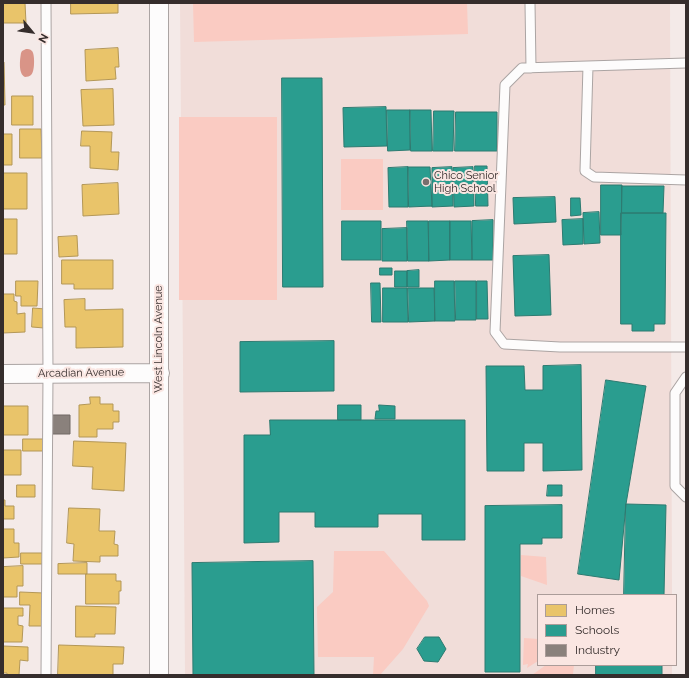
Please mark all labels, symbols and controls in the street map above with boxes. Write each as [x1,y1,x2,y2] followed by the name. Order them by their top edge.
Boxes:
[12,12,52,52] north arrow
[35,31,51,45] text: N
[434,169,498,195] place label: Chico Senior High School
[421,177,431,187] marker: Chico Senior High School
[152,285,166,393] street label: West Lincoln Avenue
[38,366,124,380] street label: Arcadian Avenue
[537,594,677,666] legend
[575,603,615,617] text: Homes
[575,623,619,637] text: Schools
[575,643,620,657] text: Industry

